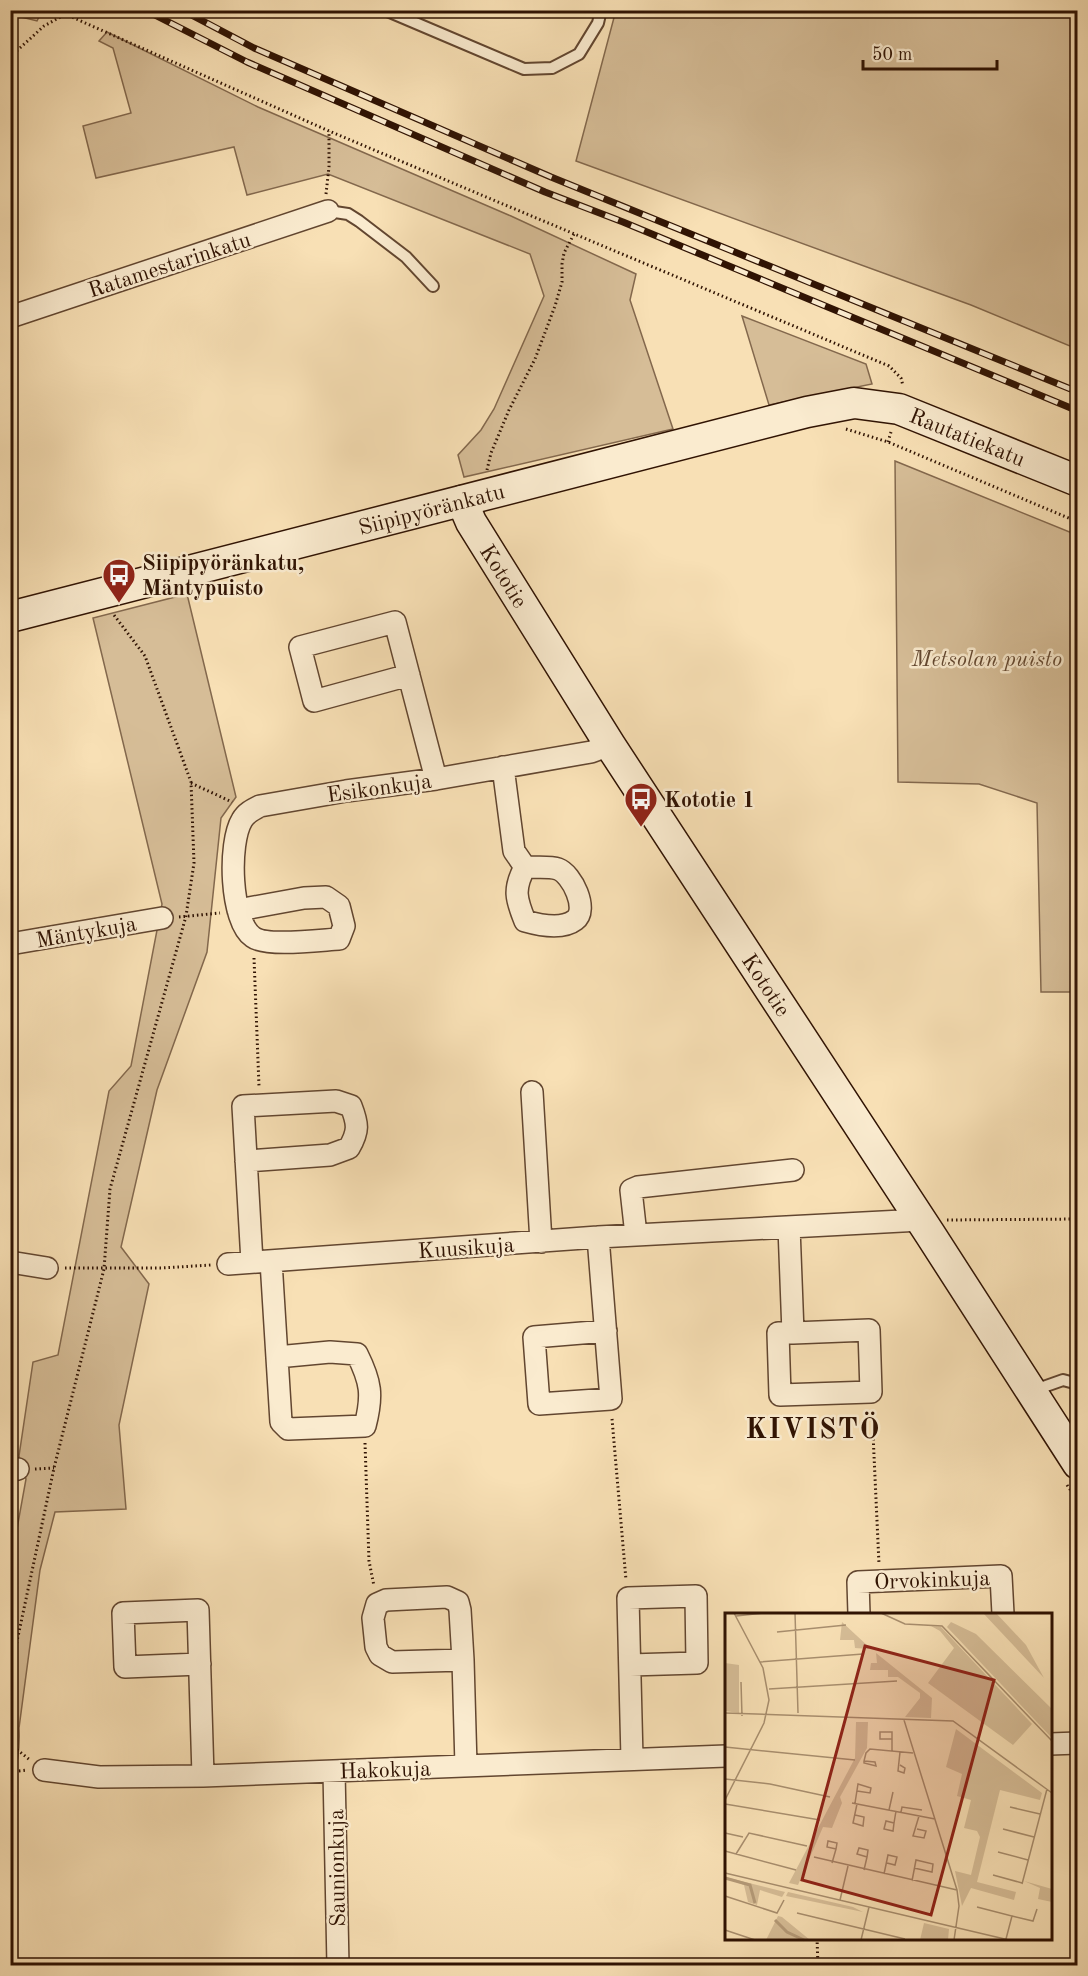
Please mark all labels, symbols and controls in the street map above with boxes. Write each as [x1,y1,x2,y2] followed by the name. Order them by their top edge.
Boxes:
[863,33,996,71] scale bar
[872,46,912,64] text: 50 m
[86,229,254,303] street label: Ratamestarinkatu
[906,405,1028,472] street label: Rautatiekatu
[356,481,507,540] street label: Siipipyöränkatu
[475,541,531,612] street label: Kototie
[142,553,304,600] place label: Siipipyöränkatu, Mäntypuisto
[101,557,137,604] bus stop icon: Siipipyöränkatu, Mäntypuisto
[911,649,1062,671] park label: Metsolan puisto
[325,771,433,807] street label: Esikonkuja
[623,781,659,828] bus stop icon: Kototie 1
[664,790,755,812] place label: Kototie 1
[34,913,138,953] street label: Mäntykuja
[737,950,794,1021] street label: Kototie
[417,1235,515,1263] street label: Kuusikuja
[745,1411,881,1445] district label: KIVISTÖ
[874,1568,991,1594] street label: Orvokinkuja
[725,1613,1052,1940] inset map
[339,1758,431,1784] street label: Hakokuja
[326,1809,350,1927] street label: Saunionkuja

